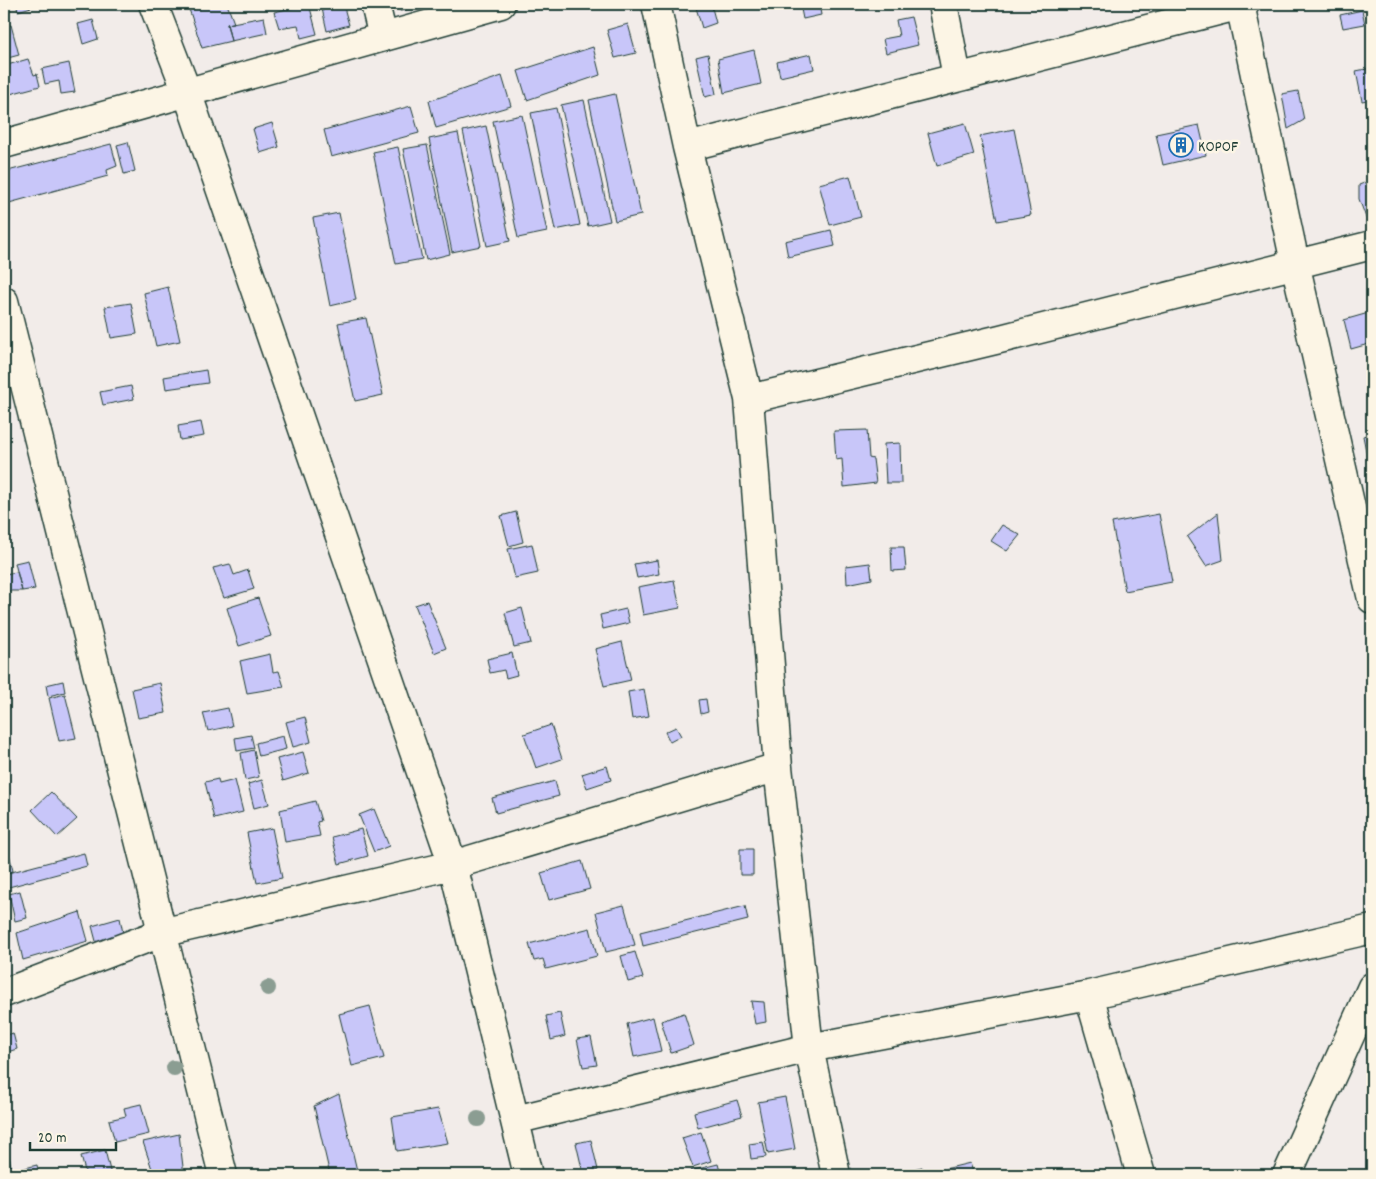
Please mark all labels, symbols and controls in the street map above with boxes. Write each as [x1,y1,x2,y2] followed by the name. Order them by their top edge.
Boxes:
[1168,132,1194,158] building icon: KOPOF
[1198,136,1238,159] place label: KOPOF
[30,1119,116,1151] scale bar
[38,1128,66,1150] text: 20 m

